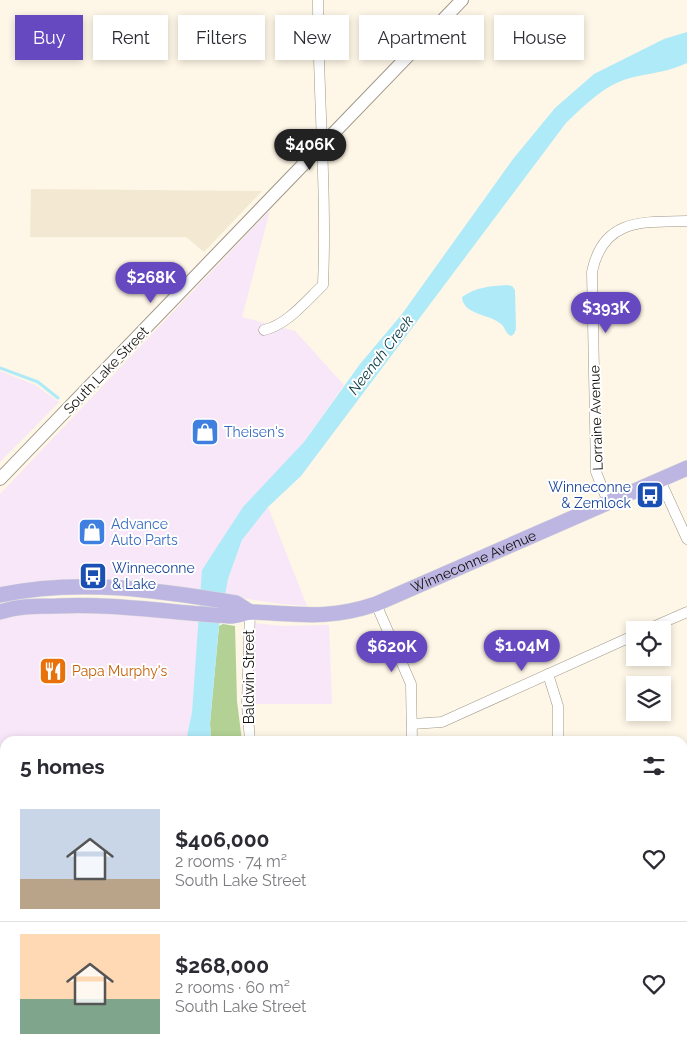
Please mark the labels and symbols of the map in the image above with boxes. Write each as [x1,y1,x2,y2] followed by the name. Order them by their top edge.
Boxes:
[275,128,345,171] pin: $406K
[116,262,186,304] pin: $268K
[571,292,641,334] pin: $393K
[345,312,417,398] water label: Neenah Creek
[60,323,152,417] street label: South Lake Street
[586,365,606,471] street label: Lorraine Avenue
[190,417,220,447] shop icon: Theisen's
[224,424,285,440] place label: Theisen's
[548,479,632,511] place label: Winneconne & Zemlock
[635,480,665,510] bus stop icon: Winneconne & Zemlock
[111,516,178,548] place label: Advance Auto Parts
[77,517,107,547] shop icon: Advance Auto Parts
[408,527,539,596] street label: Winneconne Avenue
[112,560,195,592] place label: Winneconne & Lake
[78,561,108,591] bus stop icon: Winneconne & Lake
[241,629,257,724] street label: Baldwin Street
[357,630,427,673] pin: $620K
[481,630,563,672] pin: $1.04M
[38,656,68,686] restaurant icon: Papa Murphy's
[72,663,167,679] place label: Papa Murphy's

